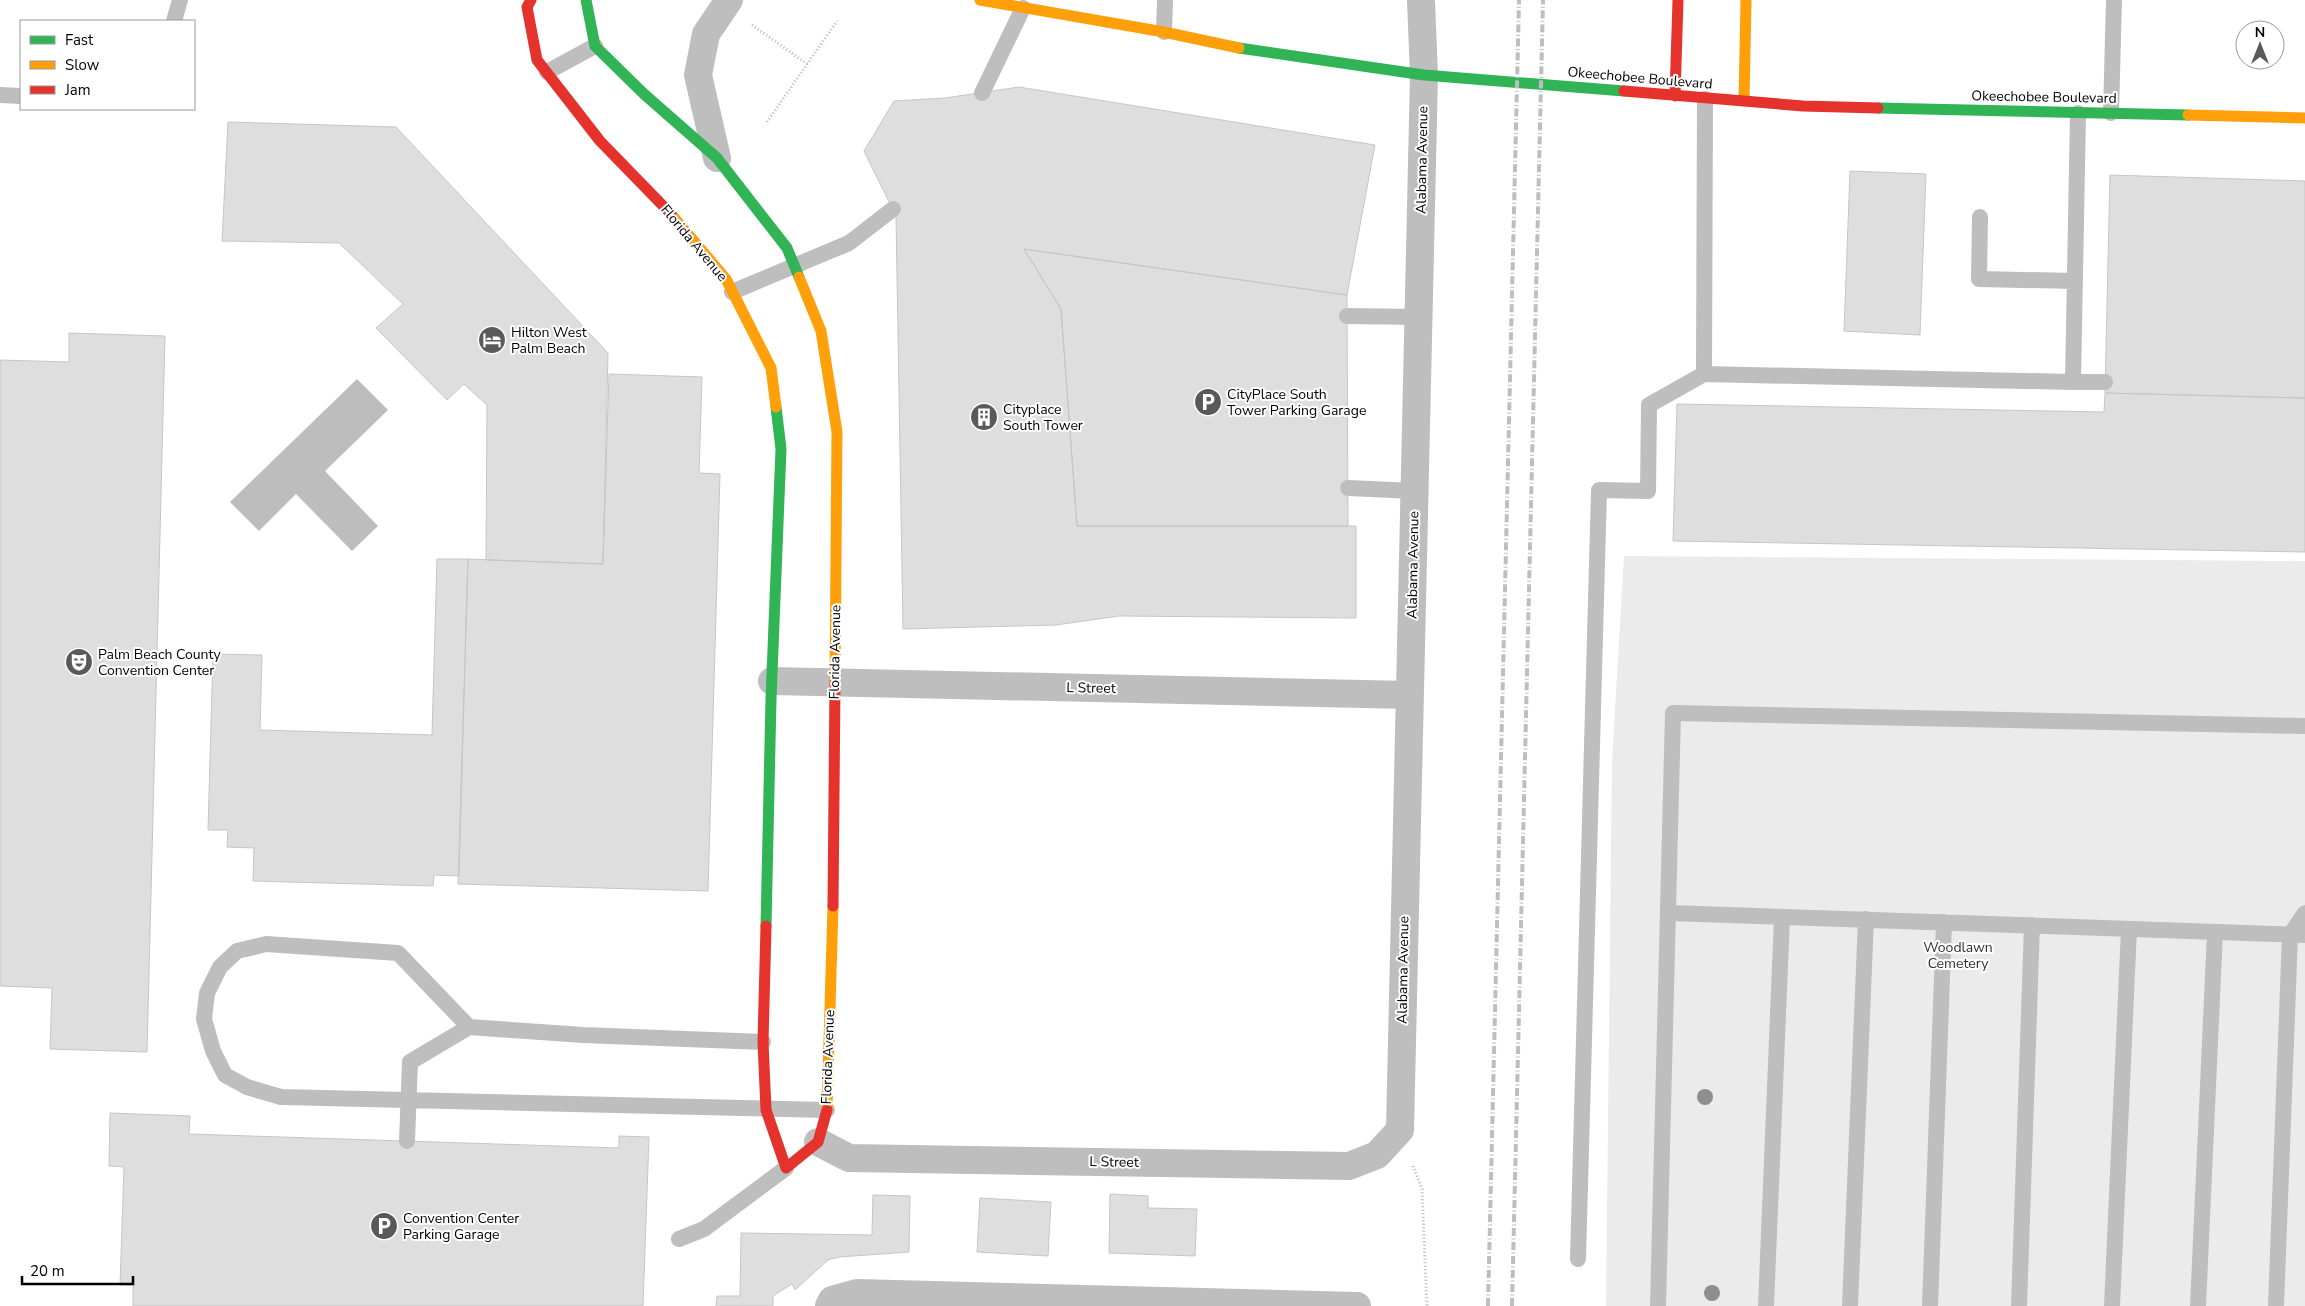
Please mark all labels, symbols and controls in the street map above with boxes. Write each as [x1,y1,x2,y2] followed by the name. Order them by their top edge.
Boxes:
[20,20,195,110] legend
[2235,20,2285,70] north arrow
[2255,23,2265,42] text: N
[65,30,94,50] text: Fast
[65,55,100,75] text: Slow
[1567,62,1713,94] street label: Okeechobee Boulevard
[64,80,91,100] text: Jam
[1971,86,2117,108] street label: Okeechobee Boulevard
[1412,106,1432,214] street label: Alabama Avenue
[656,201,732,285] street label: Florida Avenue
[511,323,587,358] place label: Hilton West Palm Beach
[477,325,507,355] hotel icon: Hilton West Palm Beach
[1227,385,1366,420] place label: CityPlace South Tower Parking Garage
[1193,387,1223,417] parking icon: CityPlace South Tower Parking Garage
[1003,400,1083,435] place label: Cityplace South Tower
[969,402,999,432] building icon: Cityplace South Tower
[1403,511,1423,619] street label: Alabama Avenue
[825,605,845,699] street label: Florida Avenue
[98,645,222,680] place label: Palm Beach County Convention Center
[64,647,94,677] theatre icon: Palm Beach County Convention Center
[1066,678,1116,698] street label: L Street
[1393,916,1413,1024] street label: Alabama Avenue
[1923,938,1993,973] park label: Woodlawn Cemetery
[817,1009,839,1105] street label: Florida Avenue
[1089,1152,1139,1172] street label: L Street
[403,1209,519,1244] place label: Convention Center Parking Garage
[369,1211,399,1241] parking icon: Convention Center Parking Garage
[22,1254,134,1286] scale bar
[30,1261,65,1281] text: 20 m

